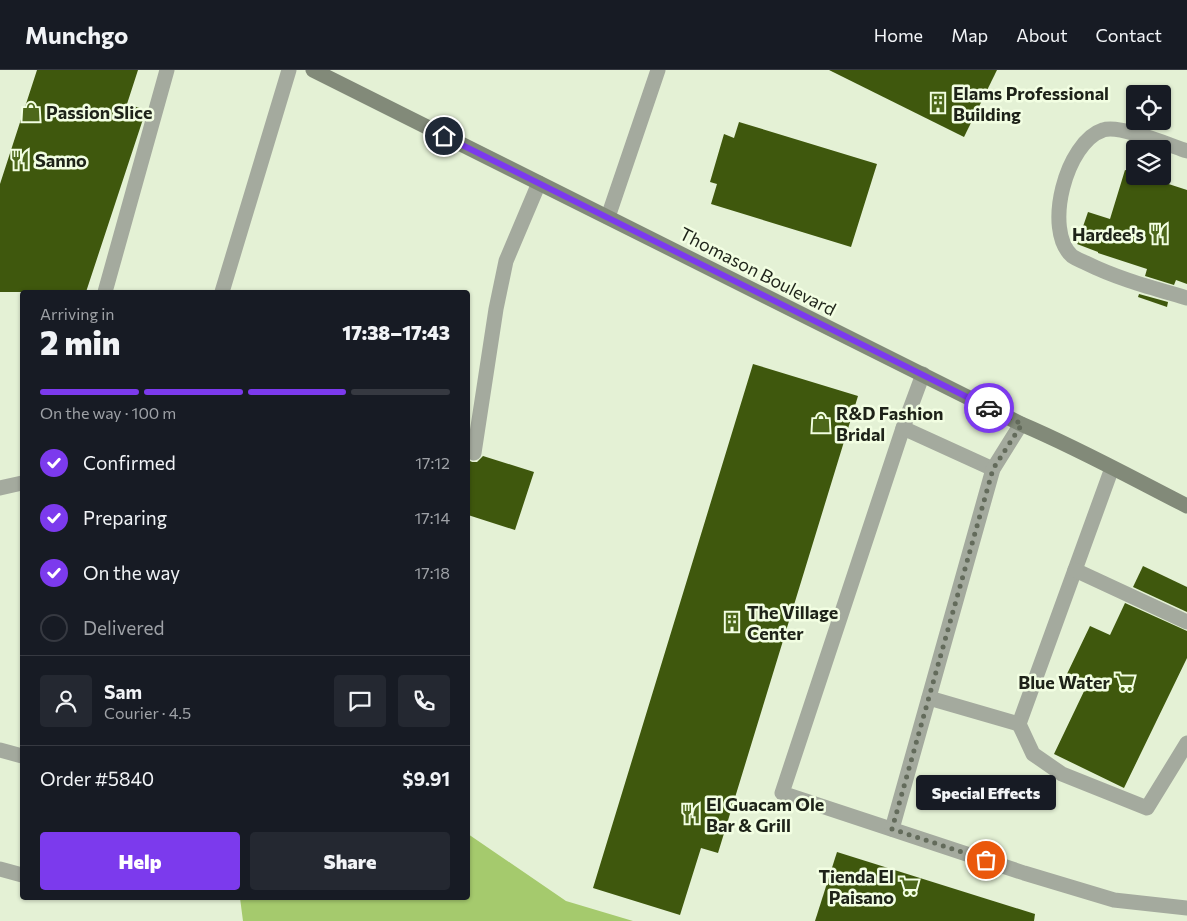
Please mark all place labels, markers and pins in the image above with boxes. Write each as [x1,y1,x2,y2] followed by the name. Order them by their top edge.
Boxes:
[953,82,1109,125] place label: Elams Professional Building
[927,92,949,114] building icon: Elams Professional Building
[20,101,42,123] shop icon: Passion Slice
[46,101,152,123] place label: Passion Slice
[423,115,465,157] pin
[9,149,31,171] restaurant icon: Sanno
[35,149,87,171] place label: Sanno
[1072,223,1144,245] place label: Hardee's
[1148,223,1170,245] restaurant icon: Hardee's
[836,402,943,445] place label: R&D Fashion Bridal
[810,412,832,434] shop icon: R&D Fashion Bridal
[747,601,838,644] place label: The Village Center
[721,611,743,633] building icon: The Village Center
[1018,671,1111,693] place label: Blue Water
[1114,671,1136,693] supermarket icon: Blue Water
[916,775,1056,810] callout: Special Effects
[706,793,824,836] place label: El Guacam Ole Bar & Grill
[680,803,702,825] restaurant icon: El Guacam Ole Bar & Grill
[965,839,1007,881] pin
[818,865,894,908] place label: Tienda El Paisano
[898,875,920,897] supermarket icon: Tienda El Paisano

